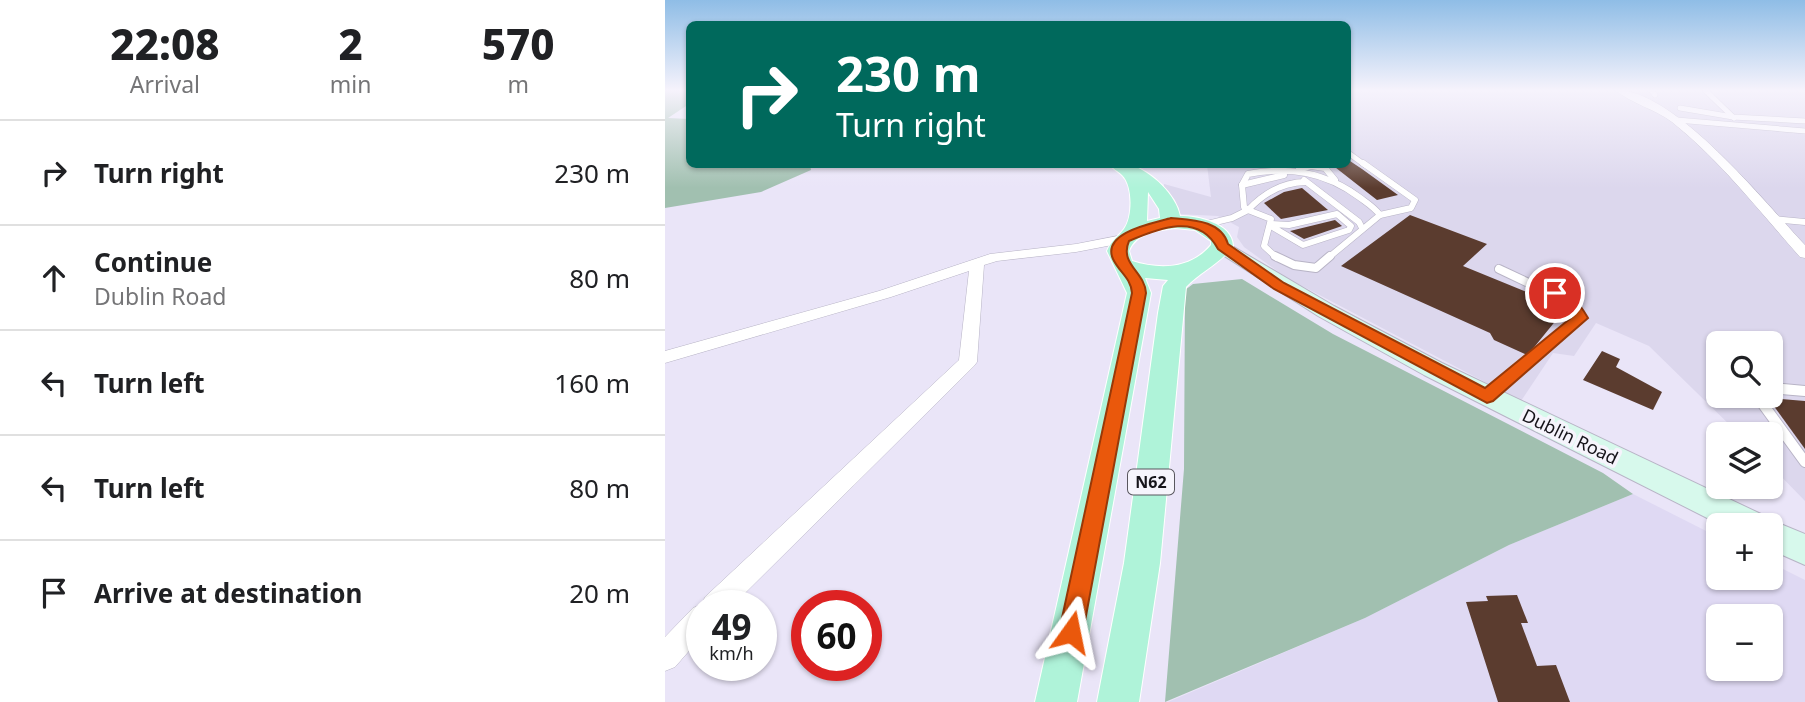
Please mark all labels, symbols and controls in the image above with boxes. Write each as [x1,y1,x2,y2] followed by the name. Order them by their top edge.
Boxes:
[110,15,219,72] text: 22:08
[338,15,363,72] text: 2
[482,15,555,72] text: 570
[836,40,981,106] text: 230 m
[721,49,812,140] icon: right
[130,68,200,100] text: Arrival
[330,68,371,100] text: min
[507,68,529,100] text: m
[836,103,986,146] text: Turn right
[35,154,73,192] icon: right
[94,155,224,191] text: Turn right
[554,155,630,191] text: 230 m
[94,244,212,280] text: Continue
[35,259,73,297] icon: ahead
[569,260,630,296] text: 80 m
[1525,263,1585,323] pin
[1536,274,1574,312] icon: arrive
[94,280,226,312] text: Dublin Road
[1706,331,1783,681] map controls
[1706,331,1783,408] button: search
[35,364,73,402] icon: left
[94,365,205,401] text: Turn left
[554,365,630,401] text: 160 m
[1519,403,1622,470] street label: Dublin Road
[1706,422,1783,499] button: layers
[35,469,73,507] icon: left
[94,470,205,506] text: Turn left
[569,470,630,506] text: 80 m
[1128,470,1174,495] road number: N62
[1706,513,1783,590] button: +
[35,574,73,612] icon: arrive
[94,575,363,611] text: Arrive at destination
[569,575,630,611] text: 20 m
[791,590,882,681] speed limit sign: 60
[1034,595,1108,669] position arrow
[711,603,752,650] text: 49
[1706,604,1783,681] button: −
[709,641,754,665] text: km/h

